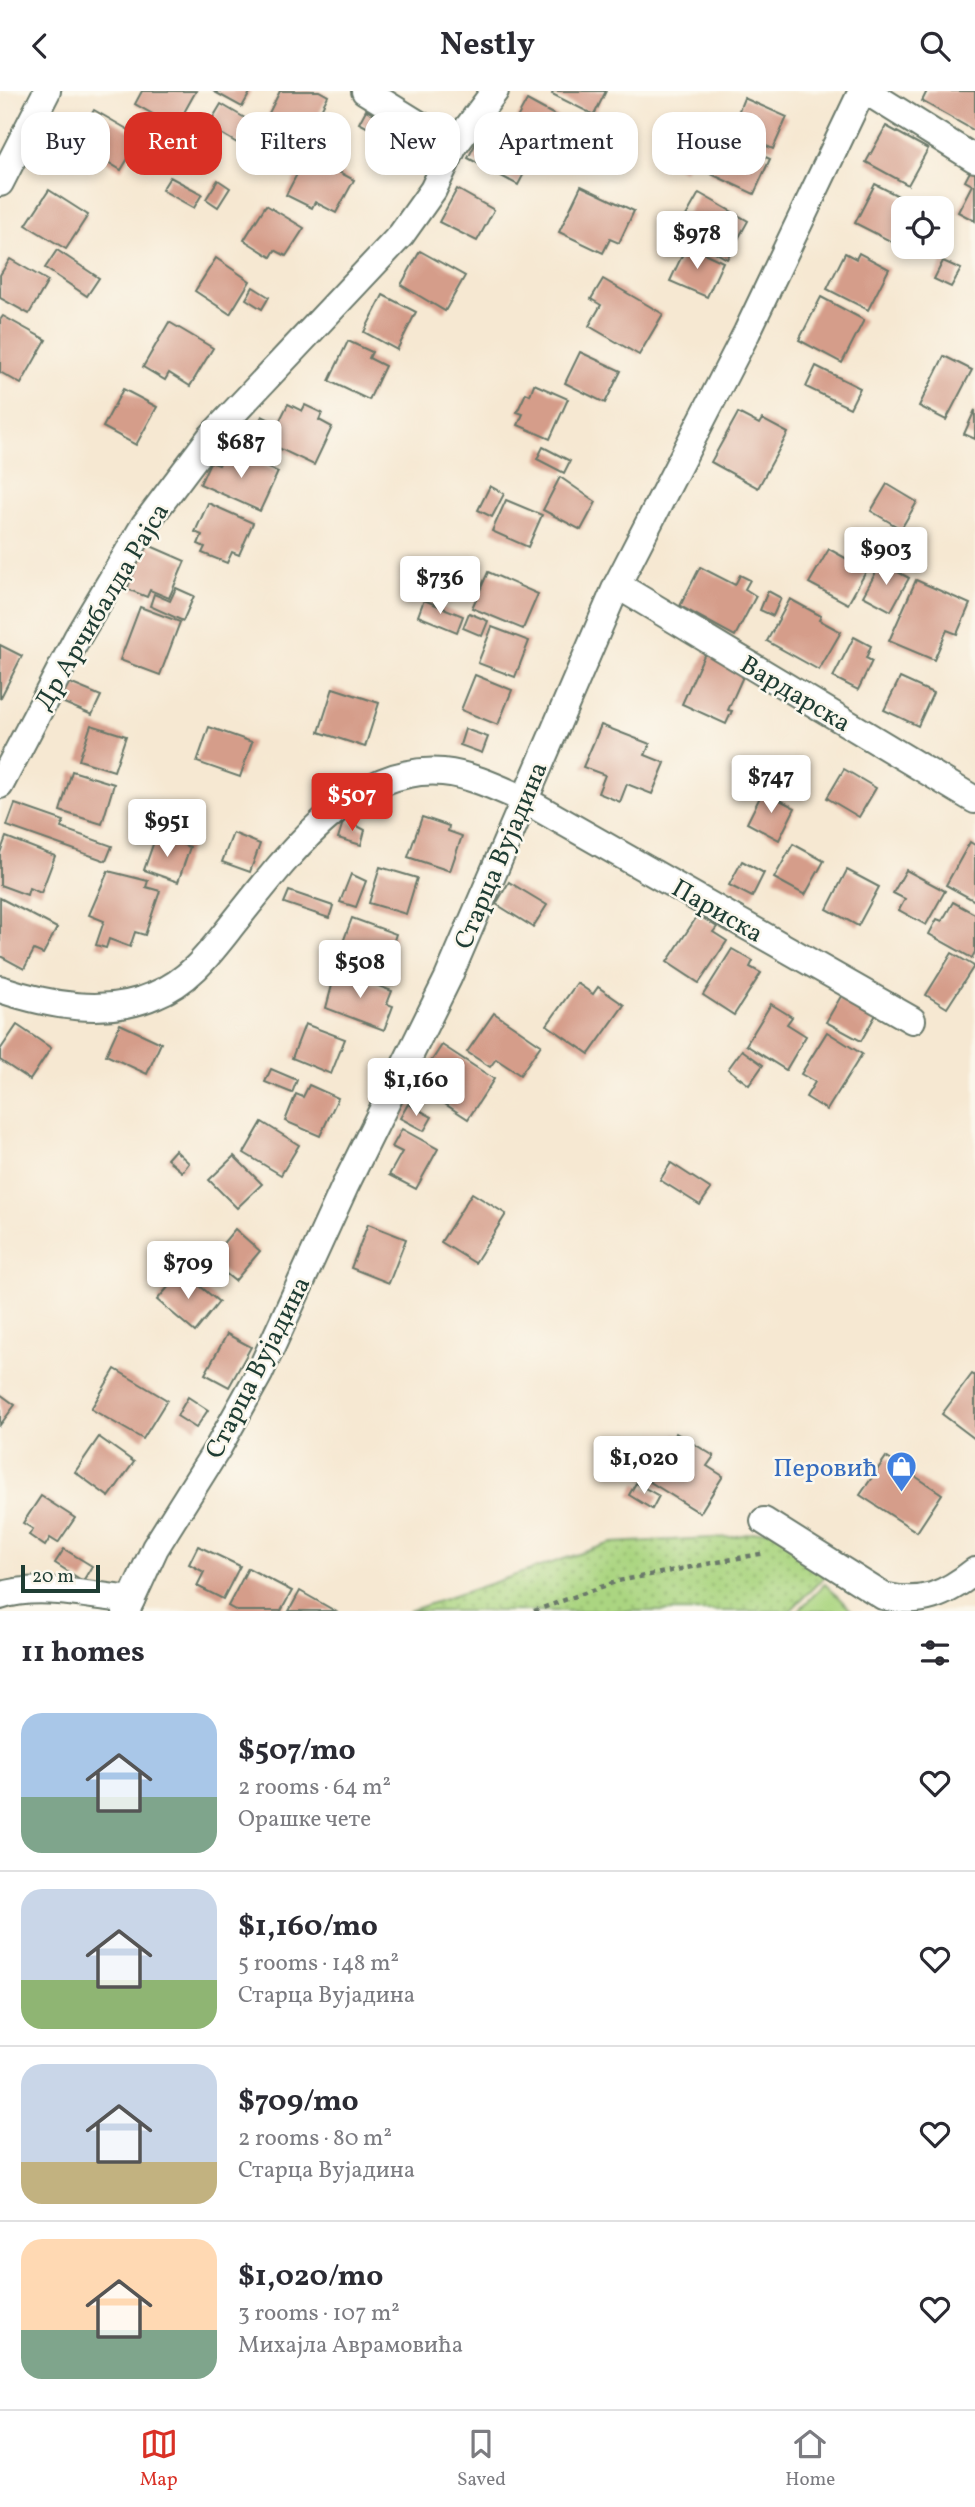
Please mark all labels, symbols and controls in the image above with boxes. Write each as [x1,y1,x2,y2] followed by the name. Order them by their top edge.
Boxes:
[440,24,535,68] text: Nestly
[21,27,59,65] icon: back
[916,27,954,65] icon: search
[21,112,110,175] chip: Buy
[124,112,222,175] chip: Rent
[236,112,351,175] chip: Filters
[365,112,460,175] chip: New
[474,112,638,175] chip: Apartment
[652,112,766,175] chip: House
[891,196,954,259] map controls
[891,196,954,259] button: locate
[656,211,738,271] pin: $978
[673,218,721,250] text: $978
[200,421,282,480] pin: $687
[217,427,266,459] text: $687
[27,497,179,717] street label: Др Арчибалда Рајса
[845,527,927,587] pin: $903
[860,534,912,566] text: $903
[399,557,481,616] pin: $736
[416,563,464,595] text: $736
[733,647,857,742] street label: Вардарска
[730,755,812,815] pin: $747
[446,757,558,955] street label: Старца Вујадина
[748,762,794,794] text: $747
[311,773,393,833] pin: $507
[328,780,376,812] text: $507
[126,799,208,859] pin: $951
[144,806,190,838] text: $951
[664,871,770,952] street label: Париска
[319,941,401,1000] pin: $508
[335,947,385,979] text: $508
[359,1059,473,1118] pin: $1,160
[384,1065,448,1097] text: $1,160
[147,1241,229,1301] pin: $709
[163,1248,213,1280] text: $709
[197,1270,320,1465] street label: Старца Вујадина
[587,1437,701,1496] pin: $1,020
[610,1443,678,1475] text: $1,020
[884,1450,918,1494] shop icon: Перовић
[773,1451,878,1487] place label: Перовић
[21,1562,100,1594] scale bar
[32,1564,74,1590] text: 20 m
[21,1632,145,1674] text: 11 homes
[916,1634,954,1672] icon: filters
[238,1730,356,1772] text: $507/mo
[77,1741,161,1825] icon: home
[916,1764,954,1802] icon: heart
[238,1772,391,1804] text: 2 rooms · 64 m²
[238,1804,371,1836] text: Орашке чете
[238,1906,378,1948] text: $1,160/mo
[77,1917,161,2001] icon: home
[916,1940,954,1978] icon: heart
[238,1948,399,1980] text: 5 rooms · 148 m²
[238,1980,415,2012] text: Старца Вујадина
[238,2081,359,2123] text: $709/mo
[77,2092,161,2176] icon: home
[916,2115,954,2153] icon: heart
[238,2123,392,2155] text: 2 rooms · 80 m²
[238,2155,415,2187] text: Старца Вујадина
[238,2256,383,2298] text: $1,020/mo
[77,2267,161,2351] icon: home
[916,2290,954,2328] icon: heart
[238,2298,400,2330] text: 3 rooms · 107 m²
[238,2330,463,2362] text: Михајла Аврамовића
[140,2425,178,2493] tab: Map
[457,2425,506,2493] tab: Saved
[785,2425,835,2493] tab: Home

